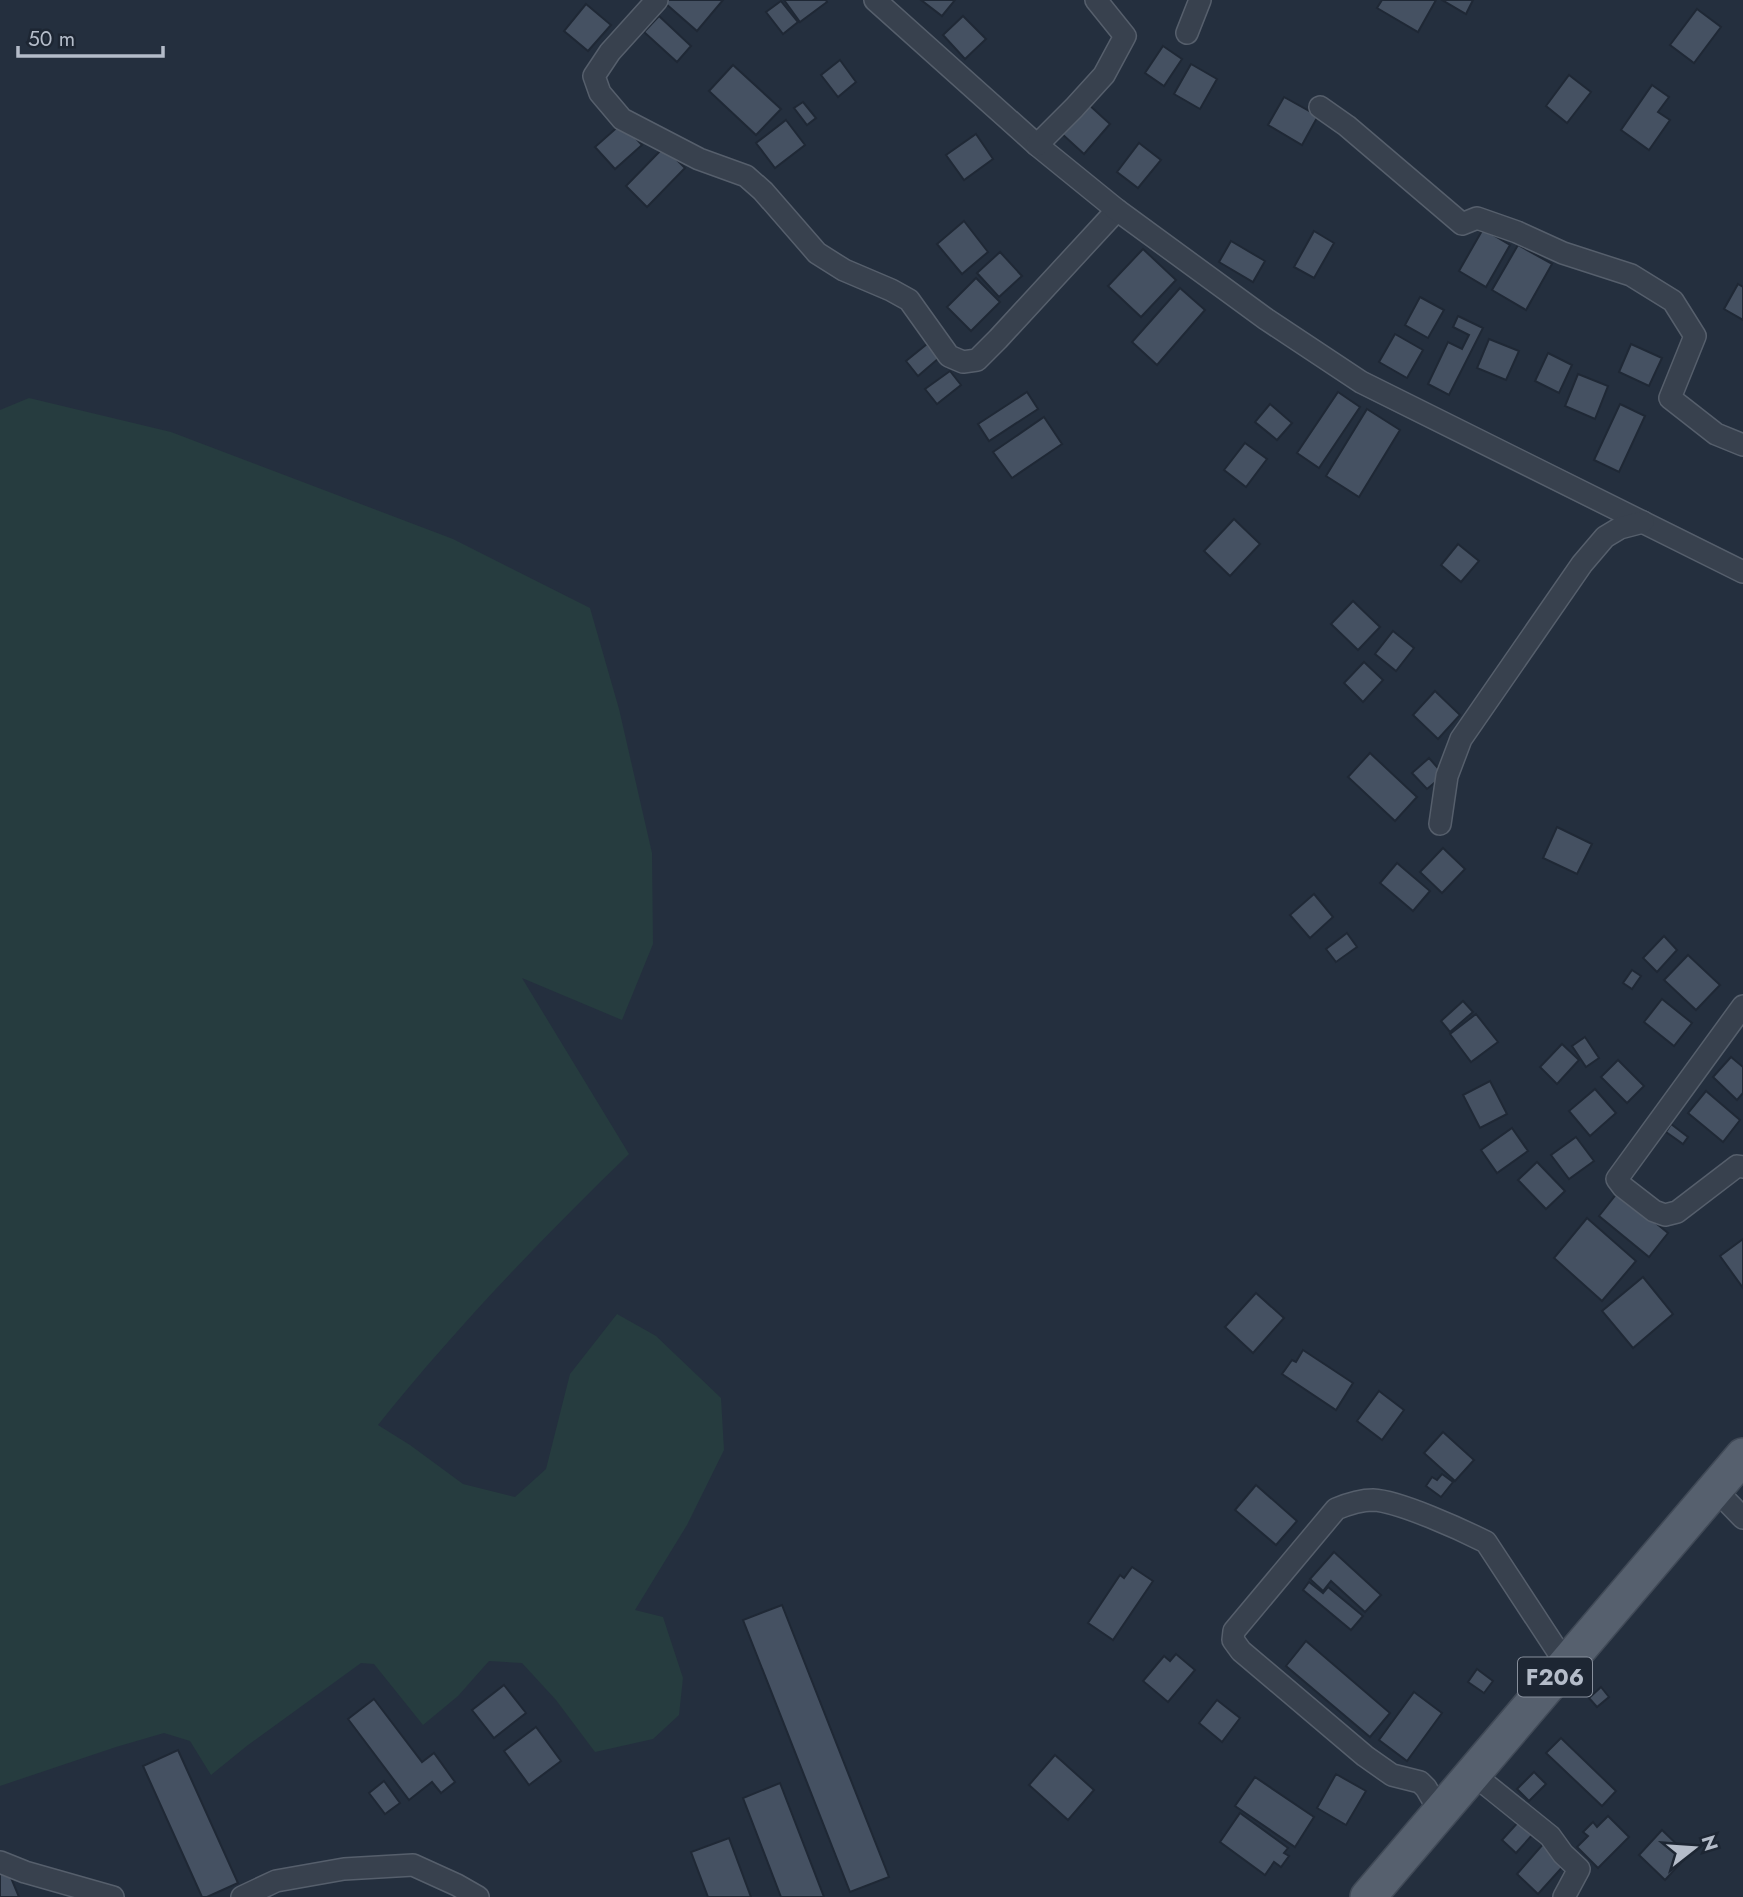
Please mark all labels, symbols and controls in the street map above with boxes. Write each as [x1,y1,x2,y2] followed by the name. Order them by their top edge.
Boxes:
[18,14,163,58] scale bar
[28,24,75,54] text: 50 m
[1518,1658,1592,1696] road number: F206
[1659,1813,1729,1883] north arrow
[1695,1832,1725,1854] text: N

